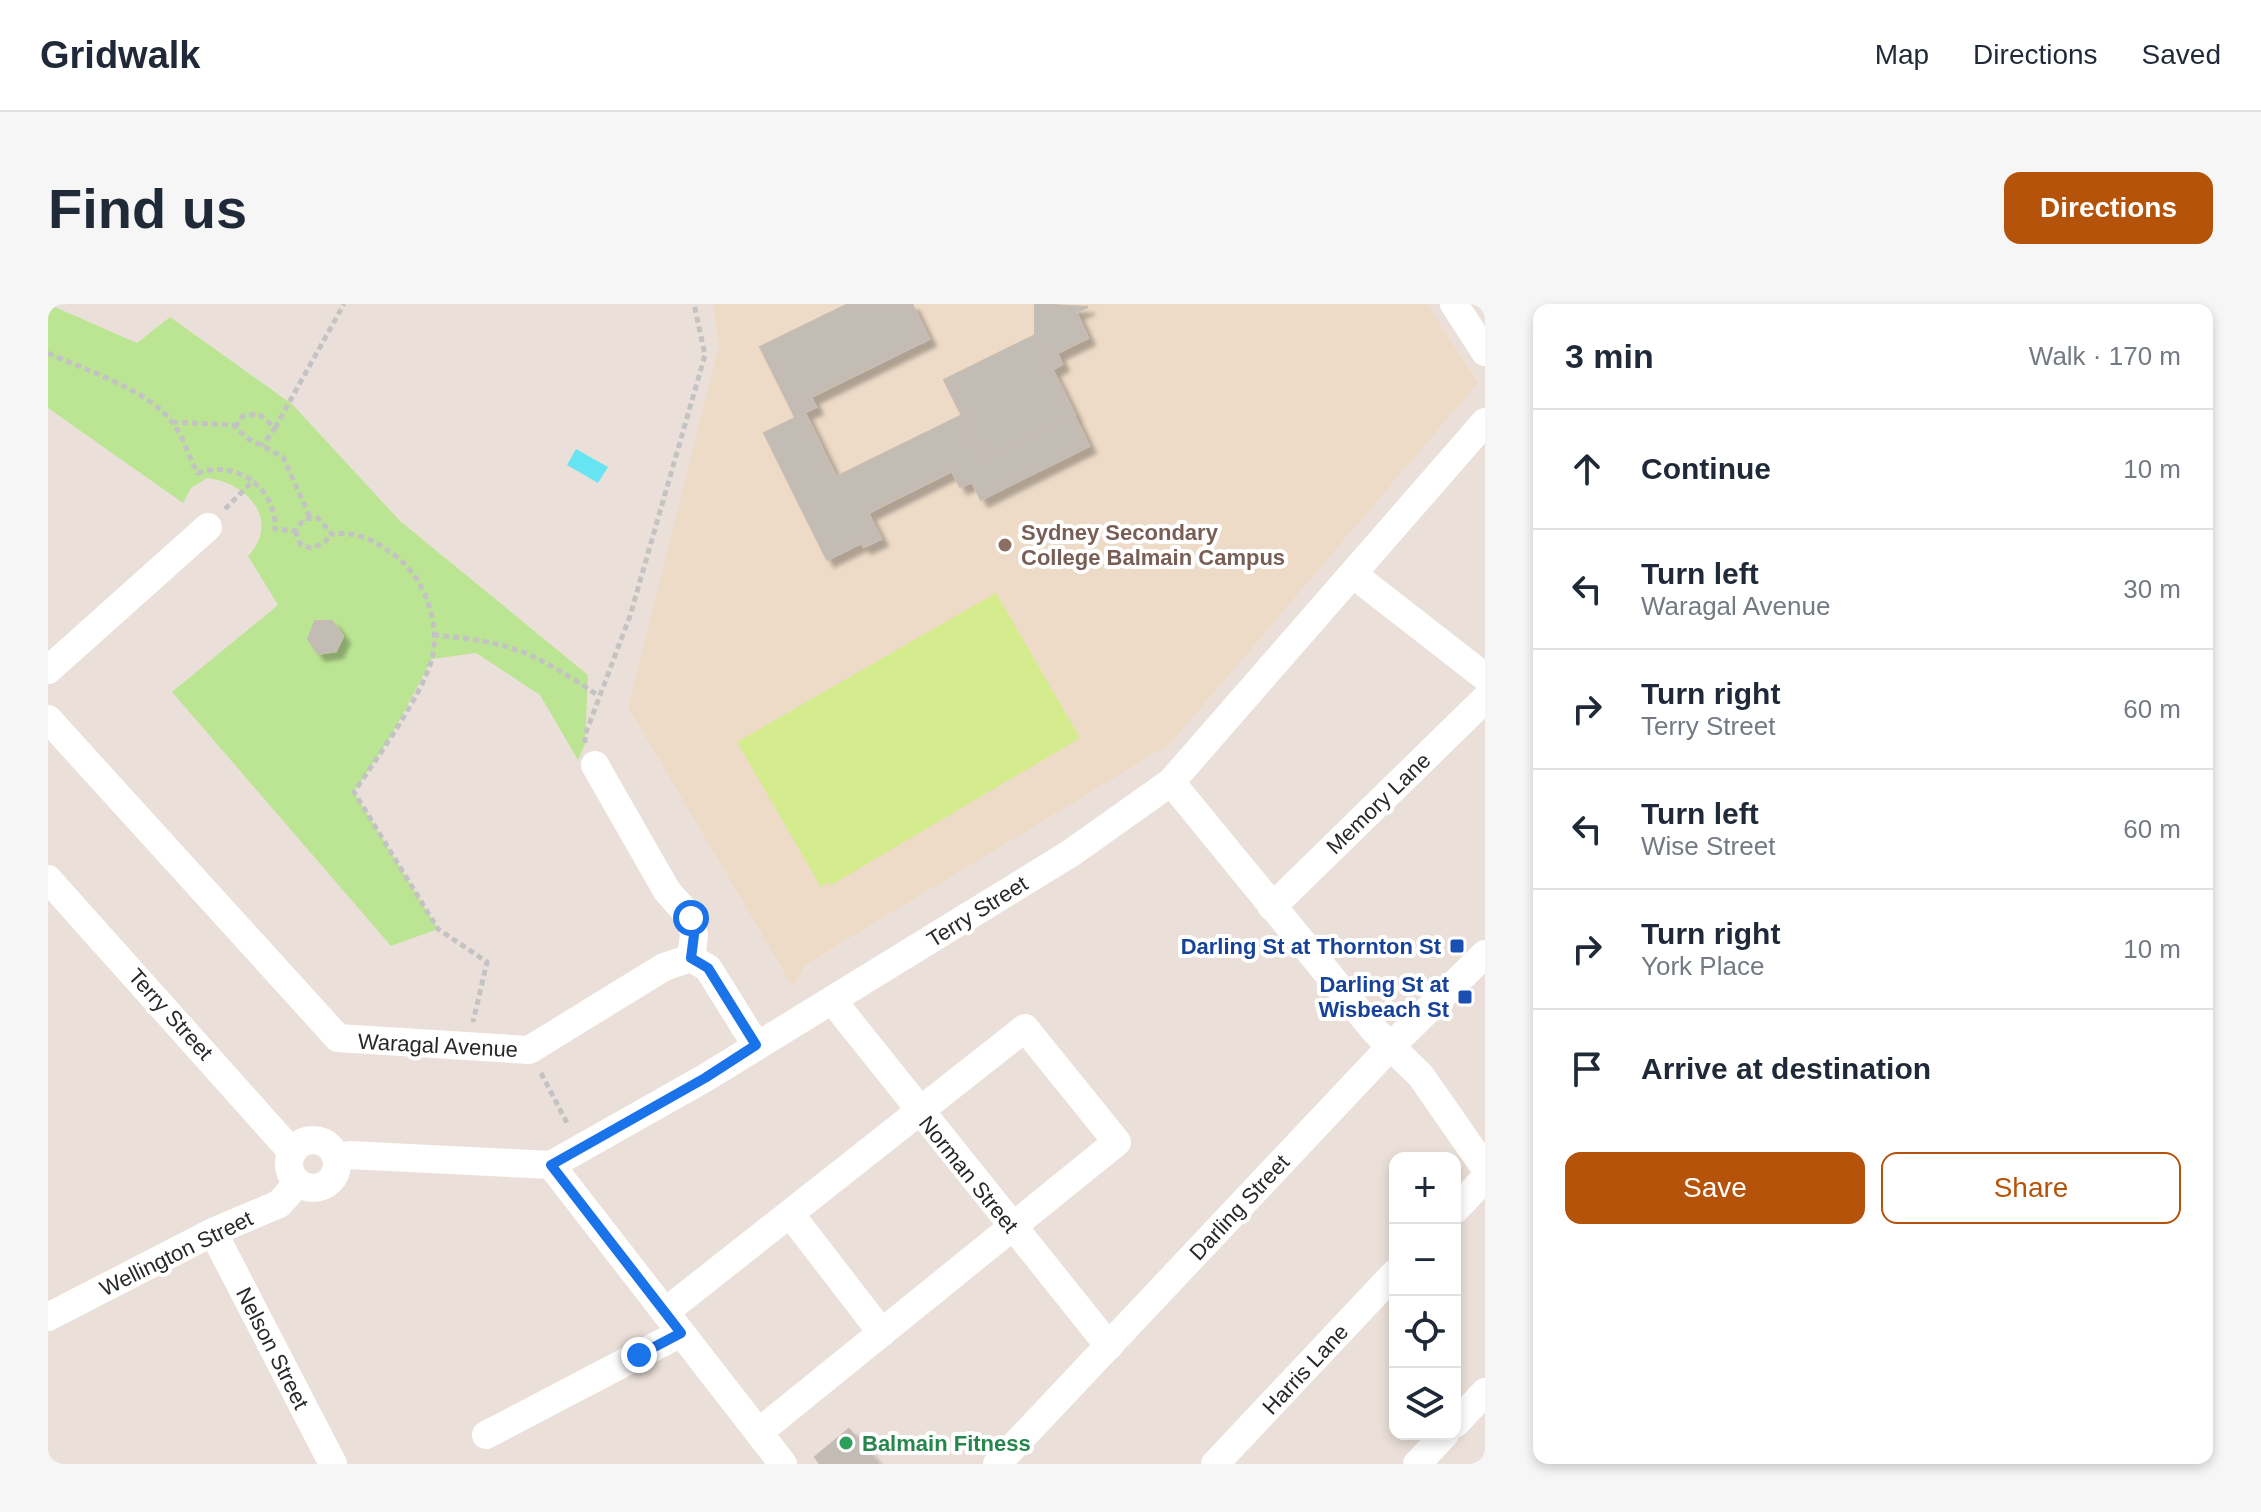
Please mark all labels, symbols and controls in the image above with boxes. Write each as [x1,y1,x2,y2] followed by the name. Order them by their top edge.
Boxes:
[40,34,201,76] text: Gridwalk
[1875,39,1929,70] text: Map
[1973,39,2098,70] text: Directions
[2142,39,2221,70] text: Saved
[2004,172,2213,244] button: Directions
[48,177,247,240] text: Find us
[1565,337,1654,375] text: 3 min
[2029,341,2181,371] text: Walk · 170 m
[1565,447,1609,491] icon: ahead
[1641,452,1771,485] text: Continue
[2123,454,2181,484] text: 10 m
[1021,520,1285,570] place label: Sydney Secondary College Balmain Campus
[996,536,1014,554] marker: Sydney Secondary College Balmain Campus
[1641,557,1759,590] text: Turn left
[1565,567,1609,611] icon: left
[2123,574,2181,604] text: 30 m
[1641,591,1830,621] text: Waragal Avenue
[1641,677,1780,710] text: Turn right
[1565,687,1609,731] icon: right
[2123,694,2181,724] text: 60 m
[1641,711,1775,741] text: Terry Street
[1321,748,1435,859] street label: Memory Lane
[1641,797,1759,830] text: Turn left
[1565,807,1609,851] icon: left
[2123,814,2181,844] text: 60 m
[1641,831,1775,861] text: Wise Street
[922,871,1032,952] street label: Terry Street
[673,900,709,936] route start
[1641,917,1780,950] text: Turn right
[1565,927,1609,971] icon: right
[1181,934,1442,959] place label: Darling St at Thornton St
[2123,934,2181,964] text: 10 m
[1448,937,1466,955] marker: Darling St at Thornton St
[1641,951,1764,981] text: York Place
[123,964,218,1065] street label: Terry Street
[1318,972,1450,1022] place label: Darling St at Wisbeach St
[1456,988,1474,1006] marker: Darling St at Wisbeach St
[357,1029,519,1062] street label: Waragal Avenue
[1565,1047,1609,1091] icon: arrive
[1641,1052,1931,1085] text: Arrive at destination
[914,1111,1023,1238] street label: Norman Street
[1184,1150,1294,1265] street label: Darling Street
[1389,1152,1461,1440] map controls
[1389,1152,1461,1224] button: +
[1565,1152,1865,1224] button: Save
[1881,1152,2181,1224] button: Share
[96,1206,257,1301] street label: Wellington Street
[1389,1224,1461,1296] button: −
[231,1283,314,1413] street label: Nelson Street
[1389,1296,1461,1368] button: locate
[1257,1319,1353,1419] street label: Harris Lane
[621,1337,657,1373] route end
[1389,1368,1461,1440] button: layers
[862,1431,1031,1456] place label: Balmain Fitness
[837,1434,855,1452] marker: Balmain Fitness

